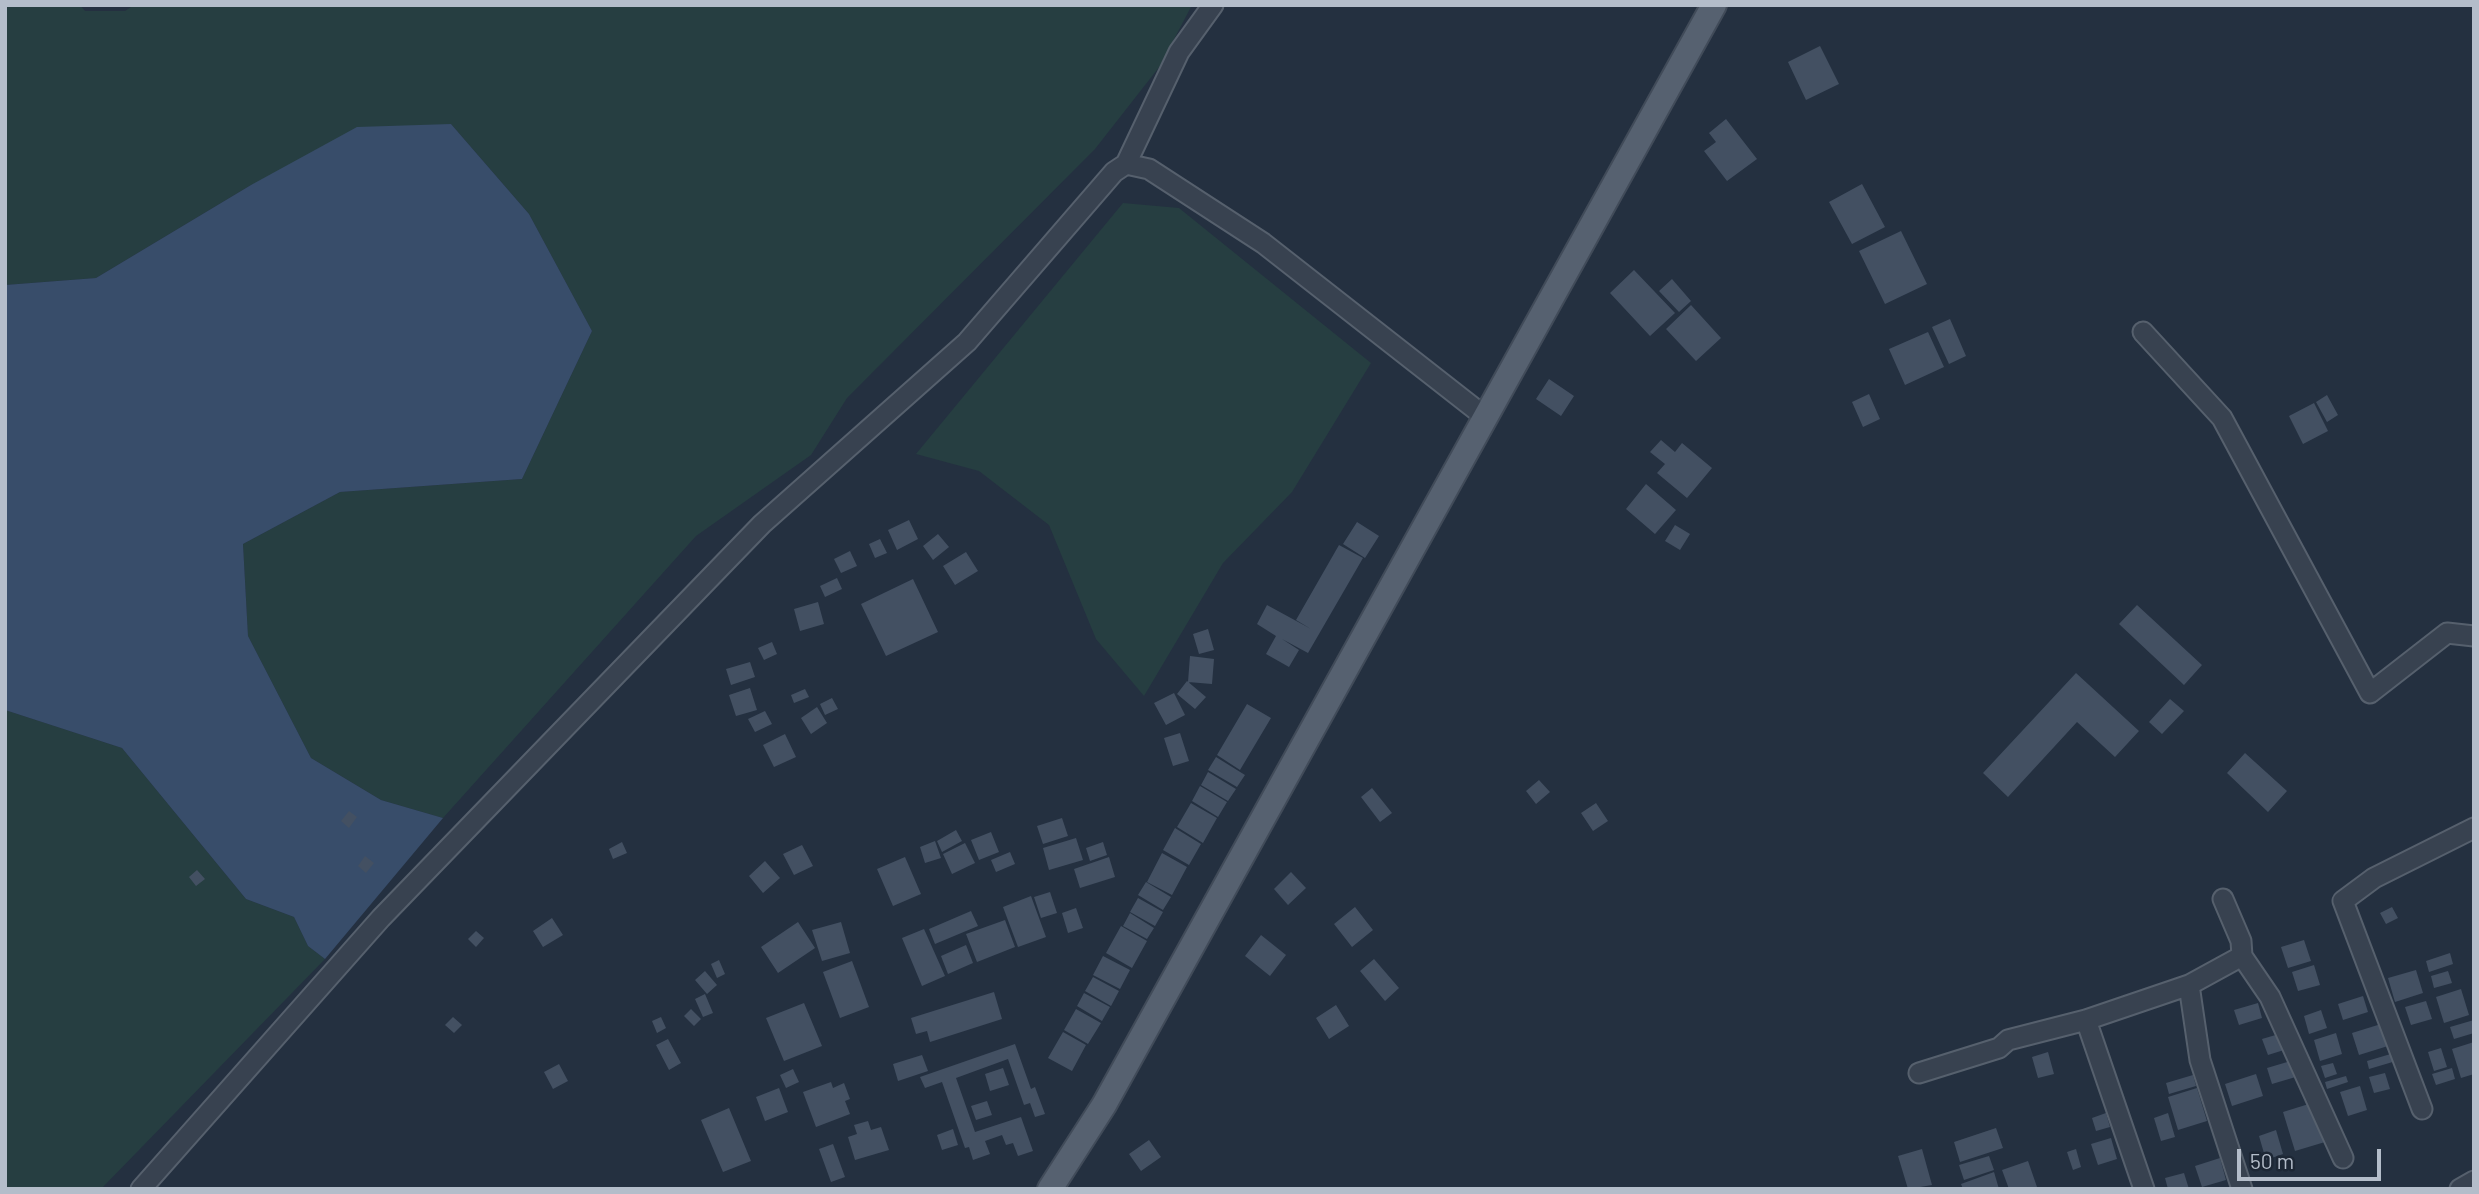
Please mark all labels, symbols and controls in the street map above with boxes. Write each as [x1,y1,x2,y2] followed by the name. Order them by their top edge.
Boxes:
[2241,1134,2384,1178] scale bar
[2250,1148,2294,1173] text: 50 m

